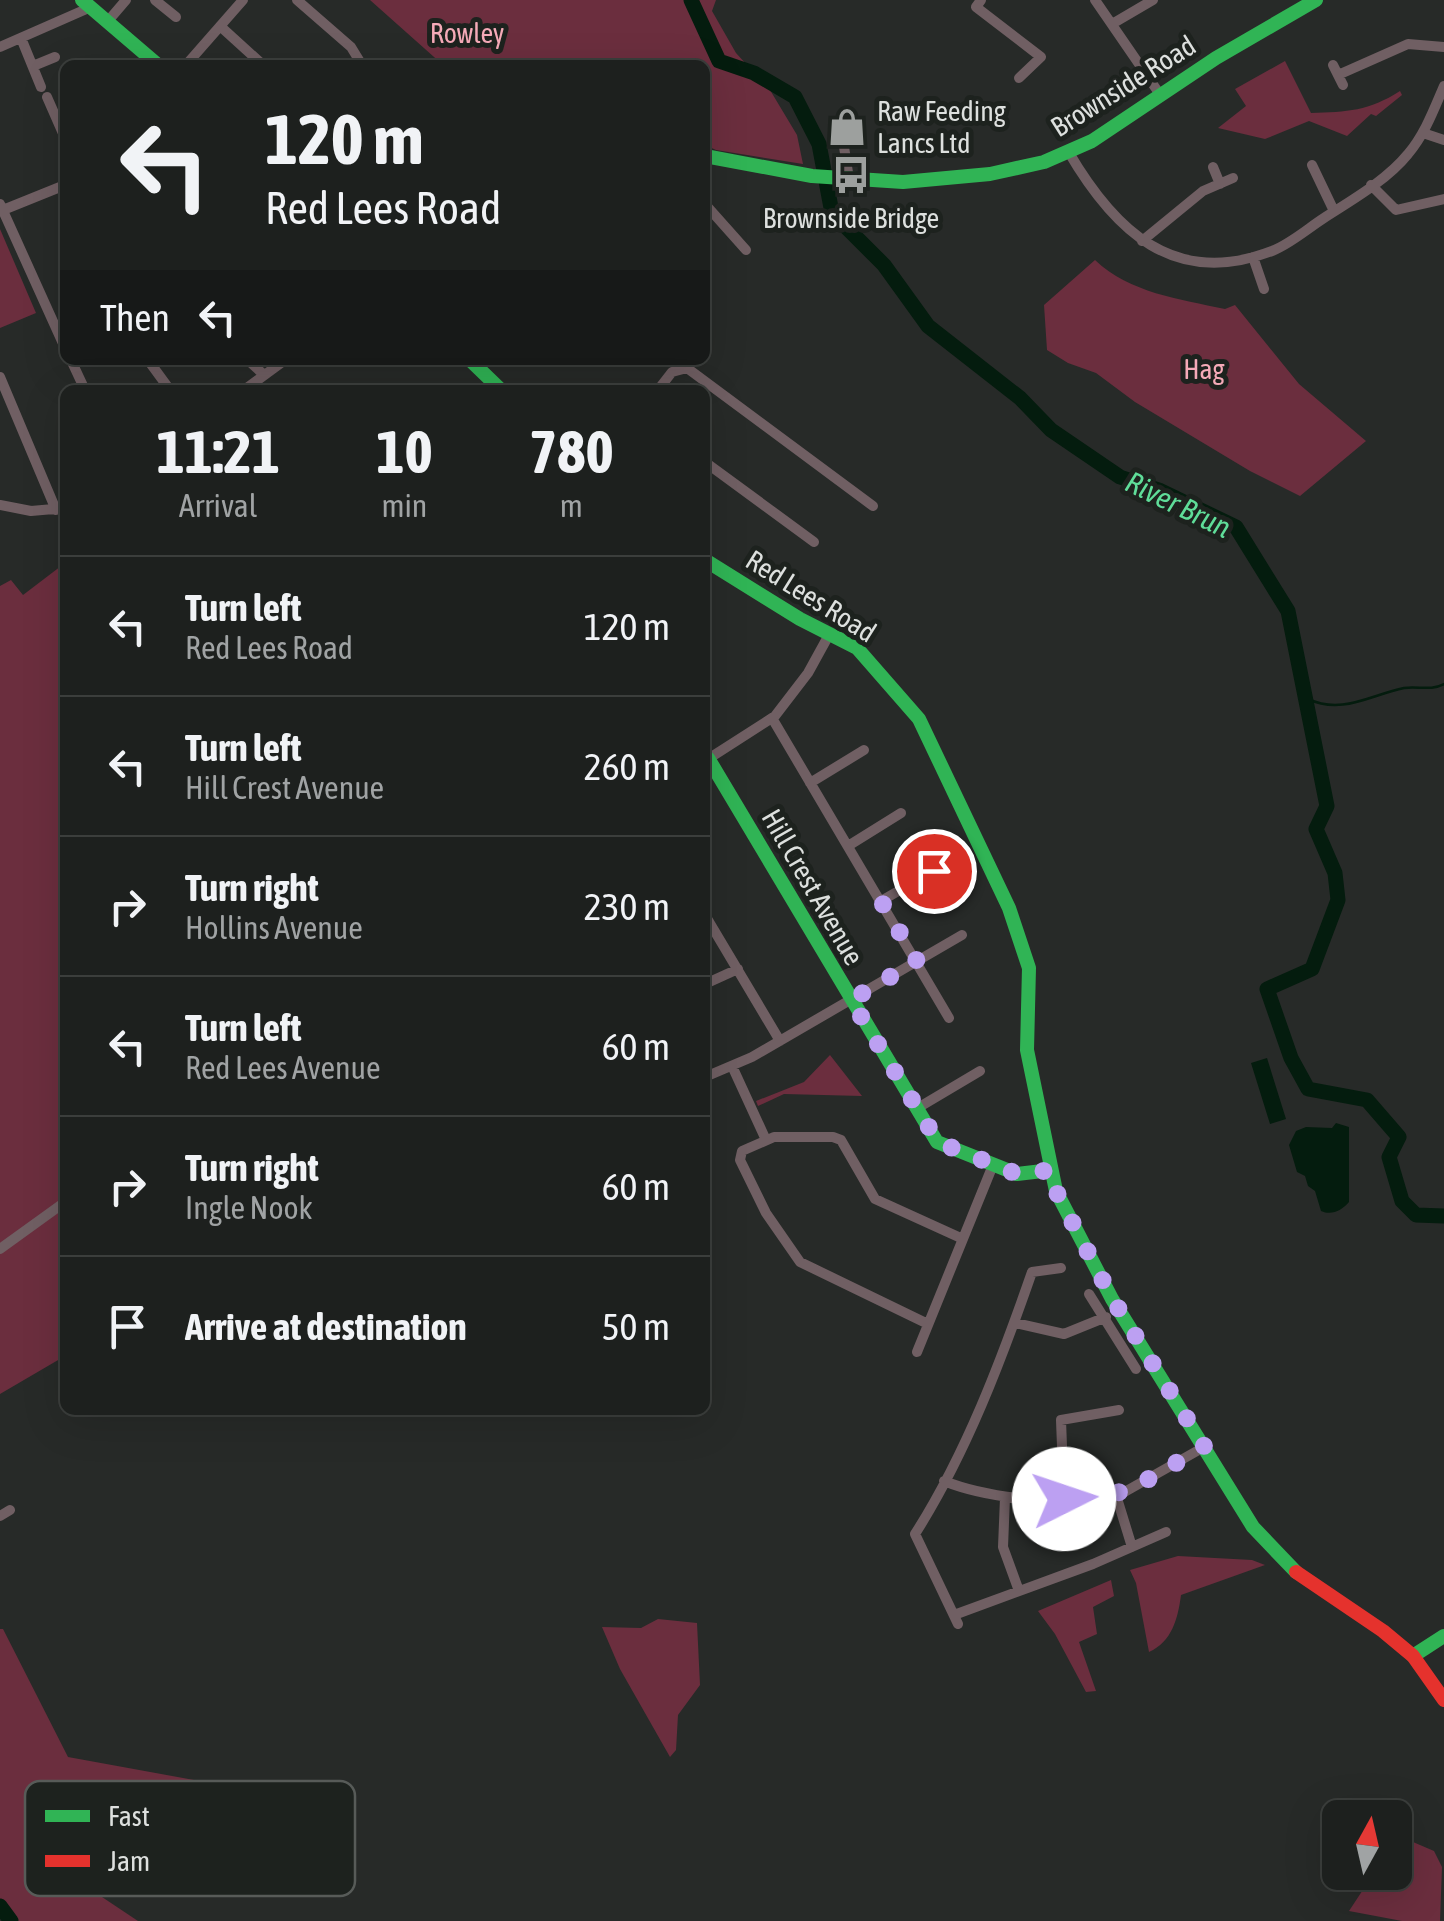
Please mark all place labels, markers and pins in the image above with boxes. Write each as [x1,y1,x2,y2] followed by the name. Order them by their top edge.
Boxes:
[877,95,1006,159] place label: Raw Feeding Lancs Ltd
[826,106,868,148] shop icon: Raw Feeding Lancs Ltd
[830,154,872,196] bus stop icon: Brownside Bridge
[763,202,939,234] place label: Brownside Bridge
[892,829,977,914] pin

